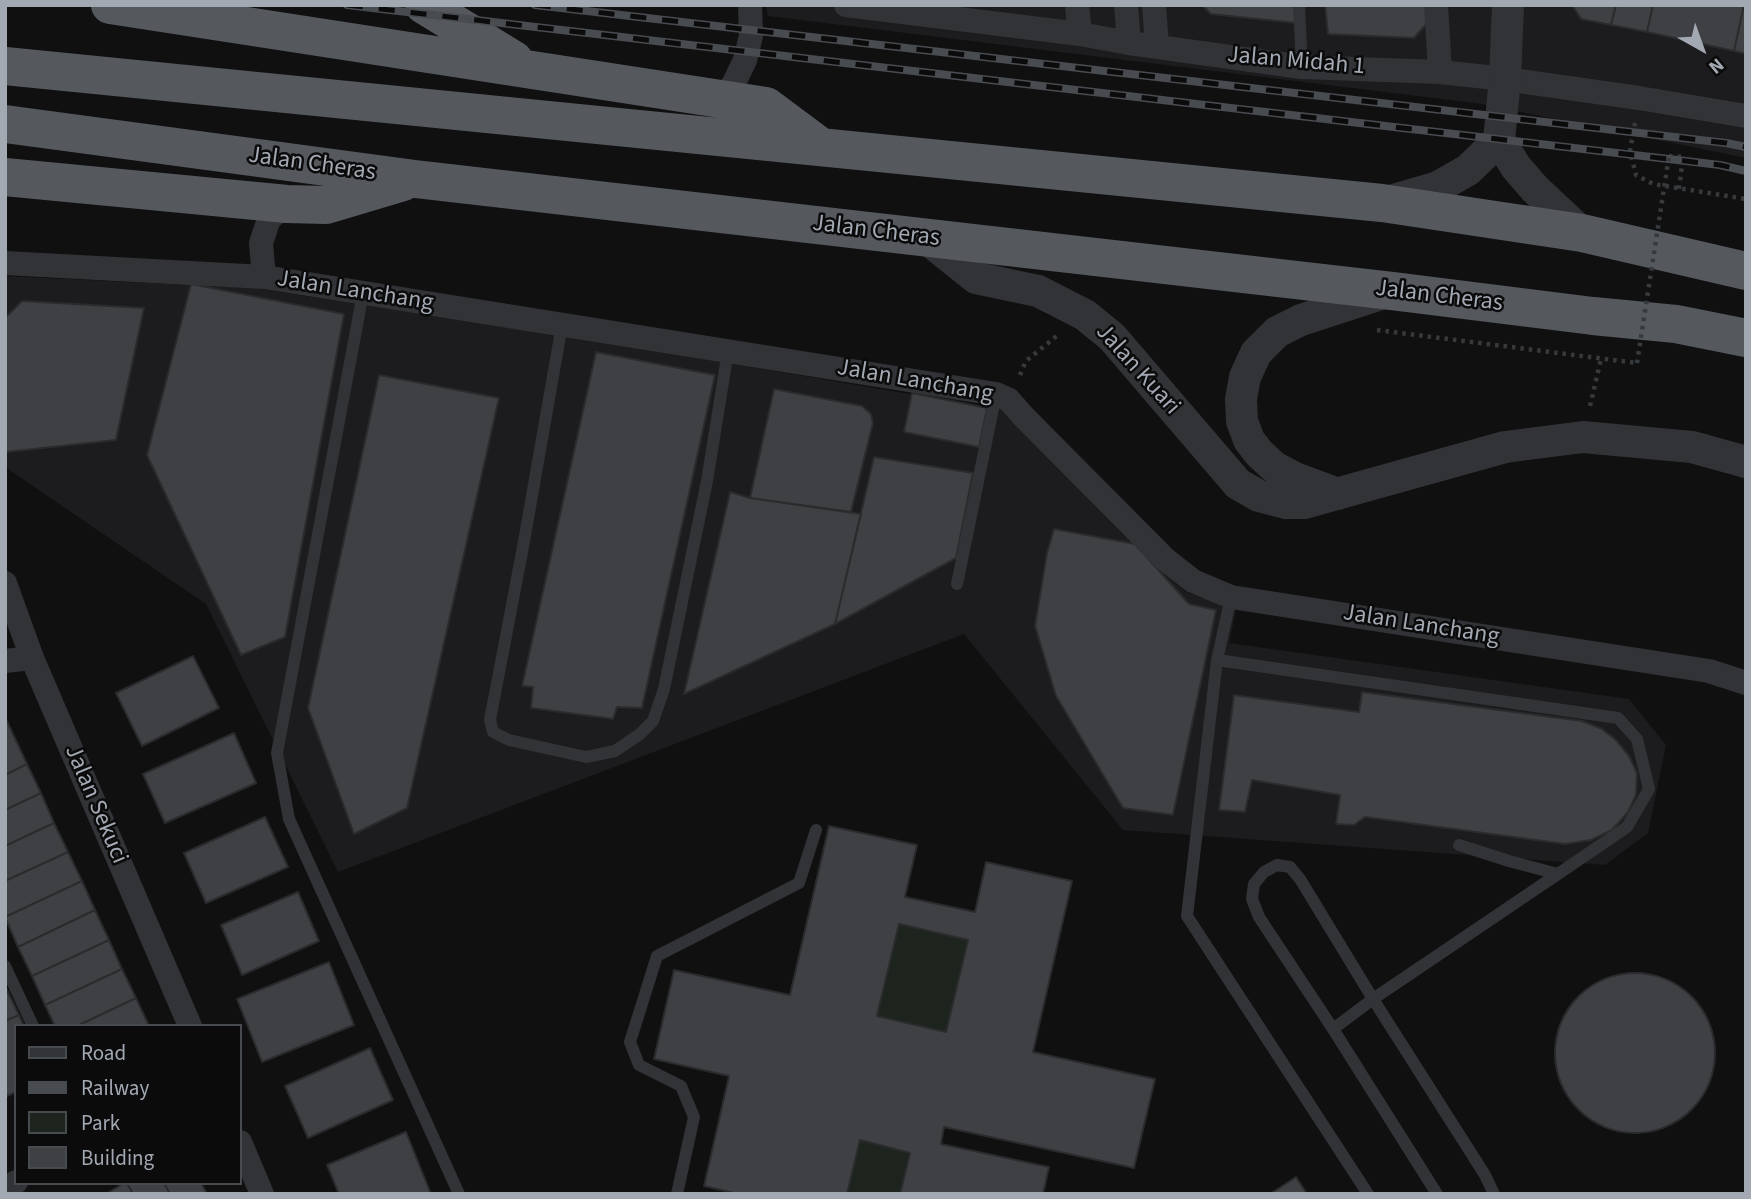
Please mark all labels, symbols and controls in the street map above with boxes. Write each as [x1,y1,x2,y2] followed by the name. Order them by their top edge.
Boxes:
[1667,14,1737,84] north arrow
[1226,42,1366,82] street label: Jalan Midah 1
[1702,51,1729,80] text: N
[246,142,378,188] street label: Jalan Cheras
[811,210,941,254] street label: Jalan Cheras
[275,265,435,319] street label: Jalan Lanchang
[1374,275,1504,319] street label: Jalan Cheras
[1089,318,1185,422] street label: Jalan Kuari
[835,354,995,410] street label: Jalan Lanchang
[1341,599,1501,653] street label: Jalan Lanchang
[57,741,133,869] street label: Jalan Sekuci
[14,1024,242,1185] legend
[81,1038,126,1068] text: Road
[81,1073,149,1103] text: Railway
[81,1108,120,1138] text: Park
[81,1143,154,1173] text: Building

